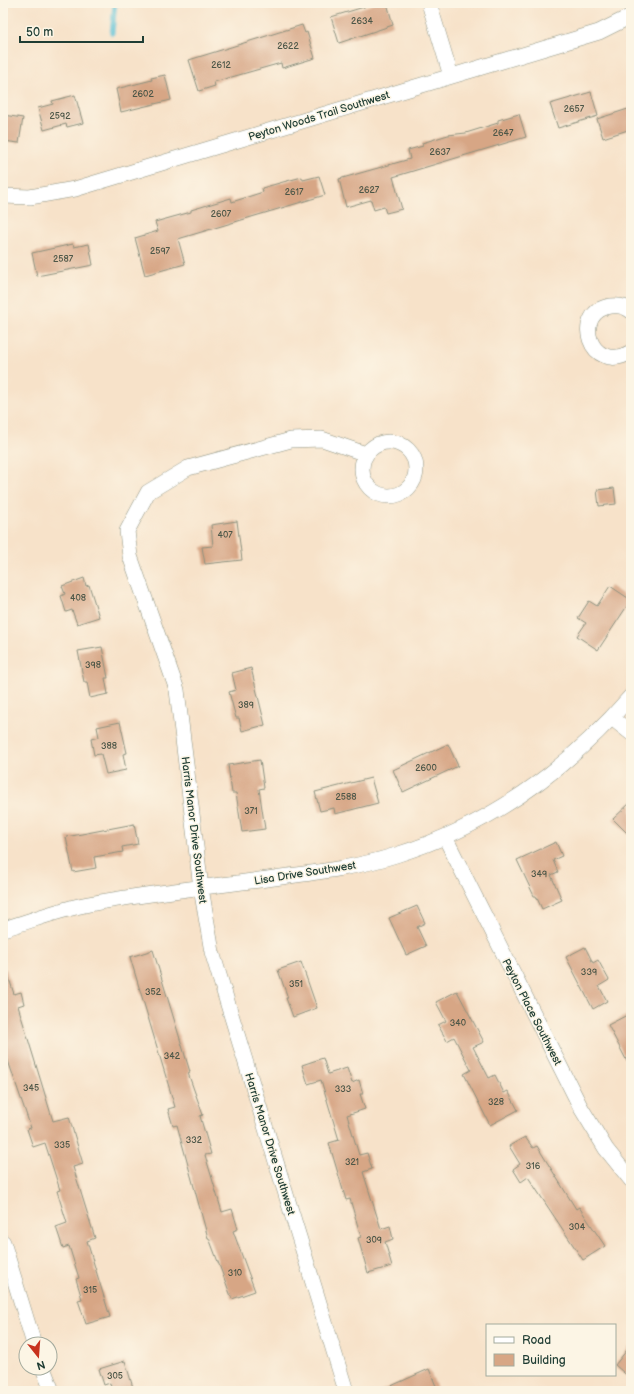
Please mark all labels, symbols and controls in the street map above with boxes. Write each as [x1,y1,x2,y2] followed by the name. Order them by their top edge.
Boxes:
[351,16,373,27] house number: 2634
[20,18,143,44] scale bar
[26,25,53,40] text: 50 m
[277,41,299,52] house number: 2622
[211,60,231,71] house number: 2612
[247,88,392,144] street label: Peyton Woods Trail Southwest
[132,89,154,100] house number: 2602
[564,104,585,115] house number: 2657
[50,111,71,122] house number: 2592
[493,128,514,139] house number: 2647
[430,147,451,158] house number: 2637
[359,185,380,196] house number: 2627
[285,187,304,198] house number: 2617
[211,209,232,220] house number: 2607
[150,246,171,257] house number: 2597
[53,254,74,265] house number: 2587
[217,530,233,541] house number: 407
[70,593,86,604] house number: 408
[85,660,101,671] house number: 398
[238,700,254,711] house number: 389
[101,741,117,752] house number: 388
[179,756,210,905] street label: Harris Manor Drive Southwest
[415,763,437,774] house number: 2600
[336,792,356,803] house number: 2588
[244,806,258,817] house number: 371
[253,858,358,887] street label: Lisa Drive Southwest
[531,869,547,880] house number: 349
[499,957,565,1068] street label: Peyton Place Southwest
[581,967,597,978] house number: 339
[289,979,303,990] house number: 351
[145,987,162,998] house number: 352
[450,1018,466,1029] house number: 340
[164,1051,181,1062] house number: 342
[242,1071,298,1217] street label: Harris Manor Drive Southwest
[23,1083,39,1094] house number: 345
[335,1084,352,1095] house number: 333
[488,1097,504,1108] house number: 328
[186,1135,203,1146] house number: 332
[54,1140,70,1151] house number: 335
[345,1157,359,1168] house number: 321
[526,1161,541,1172] house number: 316
[569,1222,586,1233] house number: 304
[366,1235,382,1246] house number: 309
[228,1268,242,1279] house number: 310
[83,1285,97,1296] house number: 315
[486,1324,616,1376] legend
[522,1333,551,1348] text: Road
[18,1336,58,1376] north arrow
[522,1353,566,1368] text: Building
[35,1358,47,1373] text: N
[107,1371,123,1382] house number: 305

